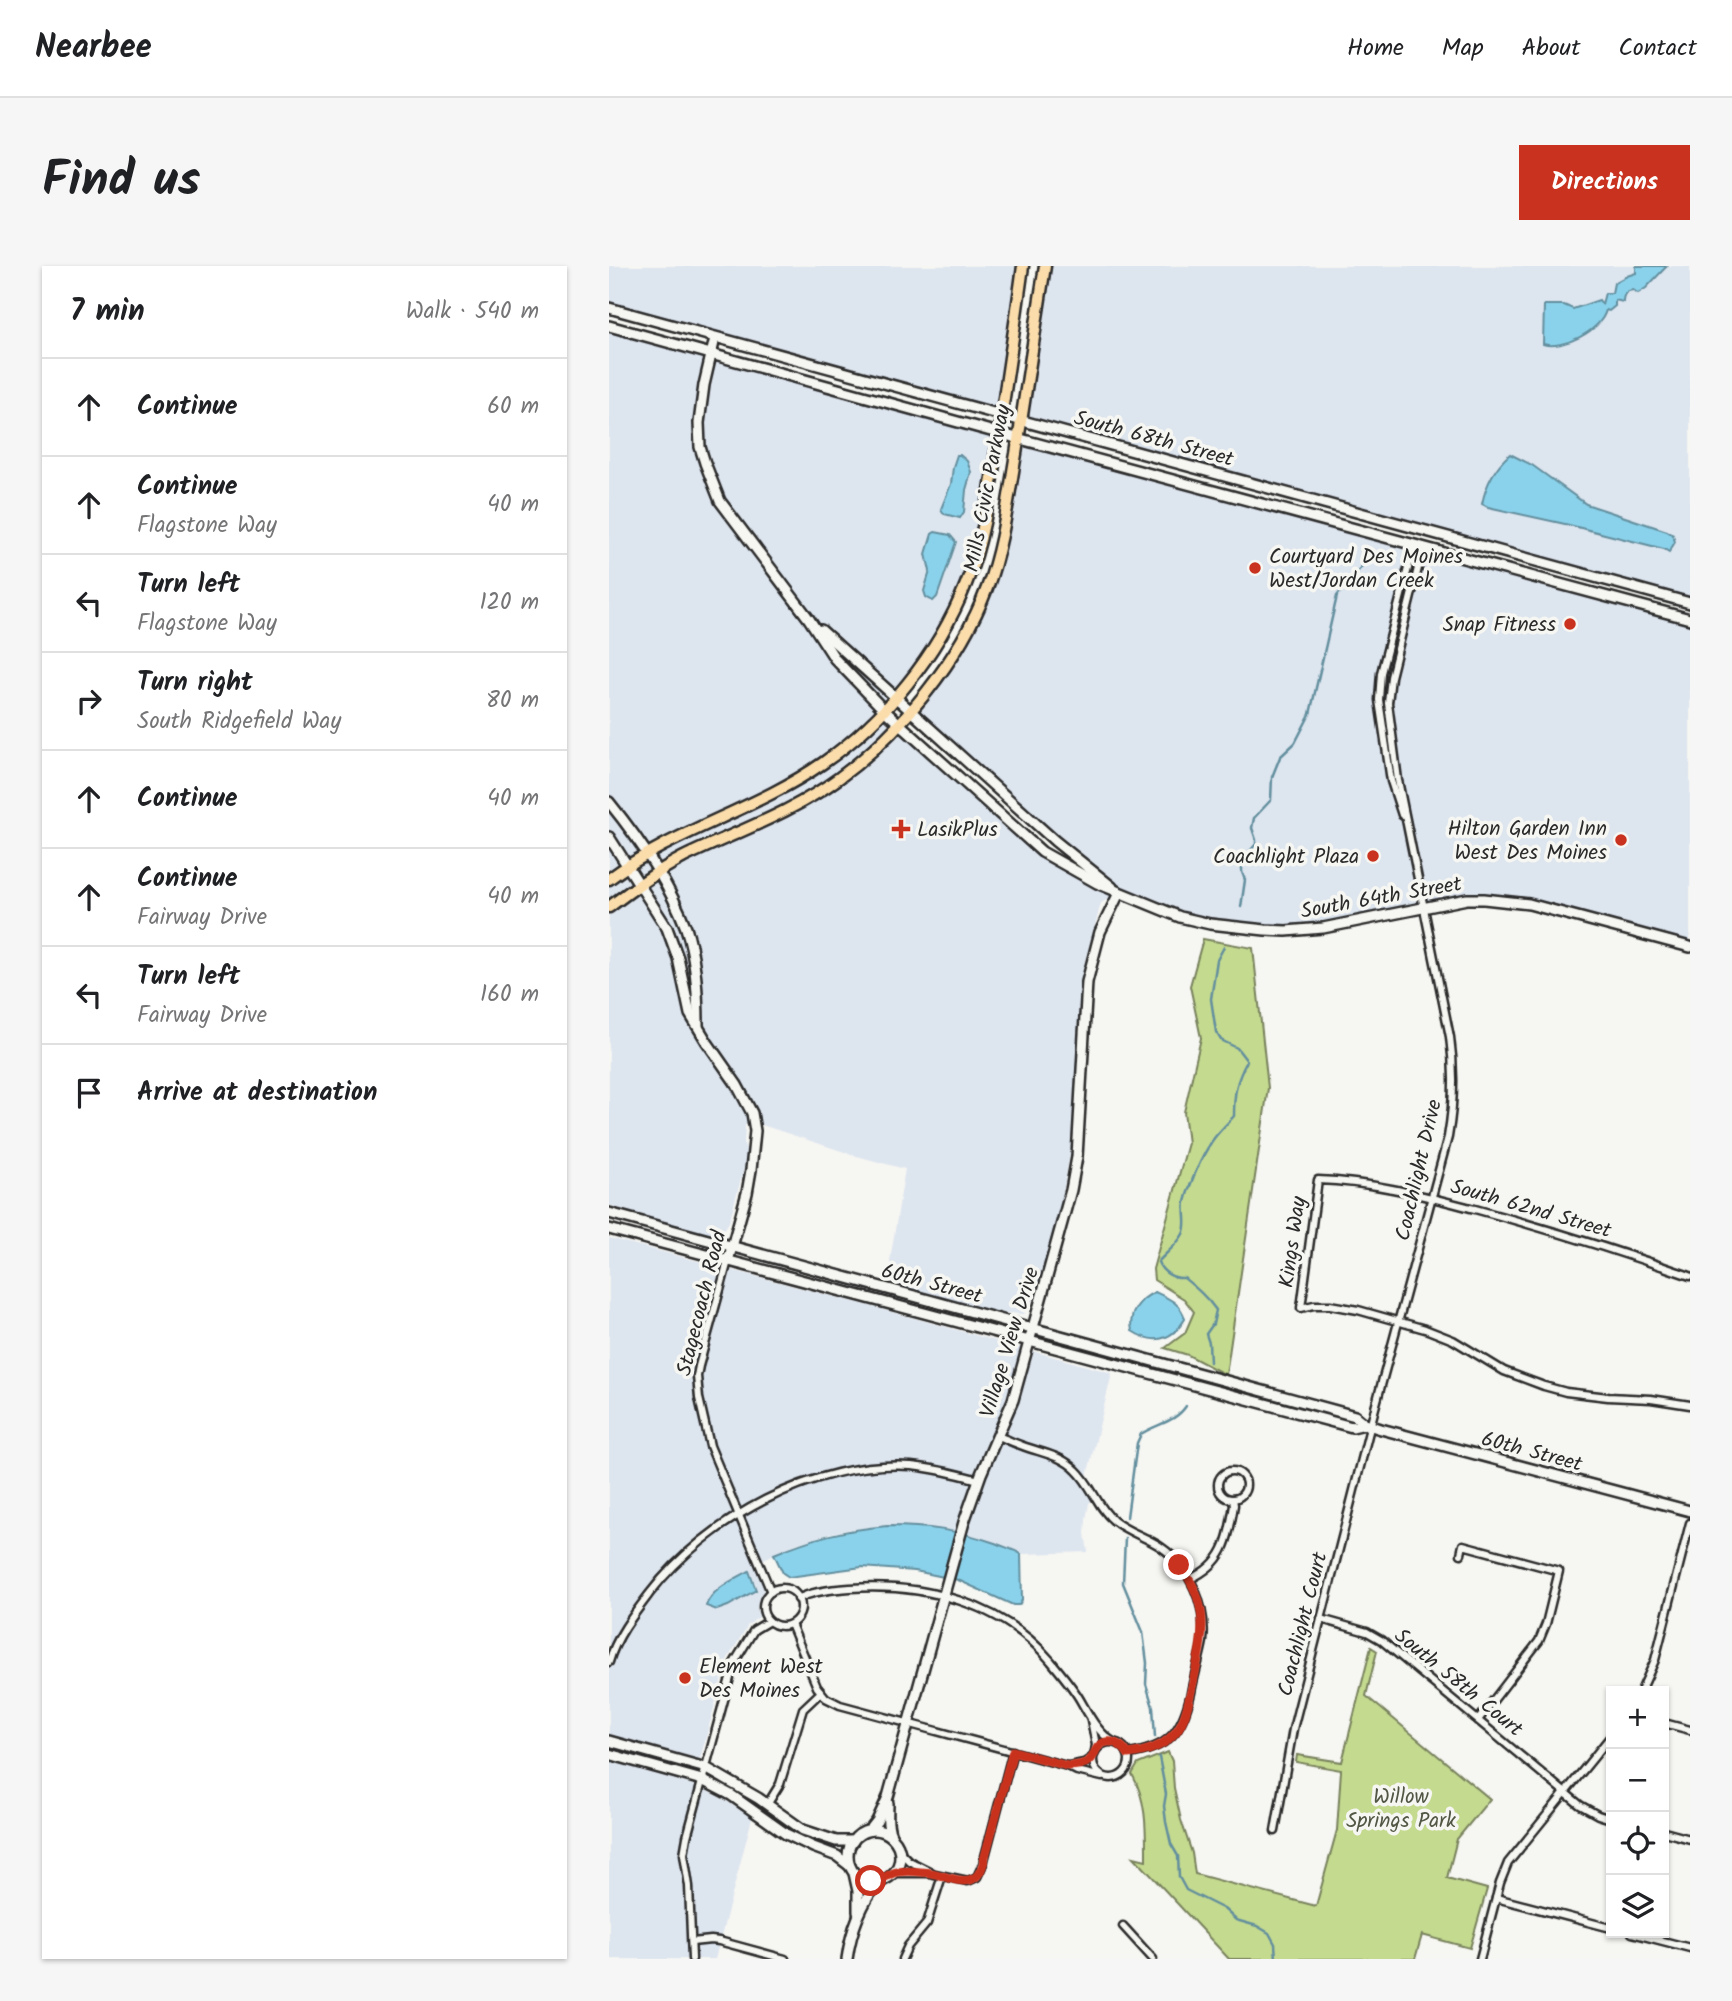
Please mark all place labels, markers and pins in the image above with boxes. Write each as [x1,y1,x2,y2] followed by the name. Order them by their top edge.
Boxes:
[1269,541,1463,598] place label: Courtyard Des Moines West/Jordan Creek
[1247,560,1263,576] marker: Courtyard Des Moines West/Jordan Creek
[1443,609,1556,642] place label: Snap Fitness
[1562,616,1578,632] marker: Snap Fitness
[1447,813,1607,870] place label: Hilton Garden Inn West Des Moines
[917,814,998,847] place label: LasikPlus
[891,819,911,839] marker: LasikPlus
[1613,832,1629,848] marker: Hilton Garden Inn West Des Moines
[1213,841,1359,874] place label: Coachlight Plaza
[1365,848,1381,864] marker: Coachlight Plaza
[699,1651,824,1708] place label: Element West Des Moines
[677,1670,693,1686] marker: Element West Des Moines

